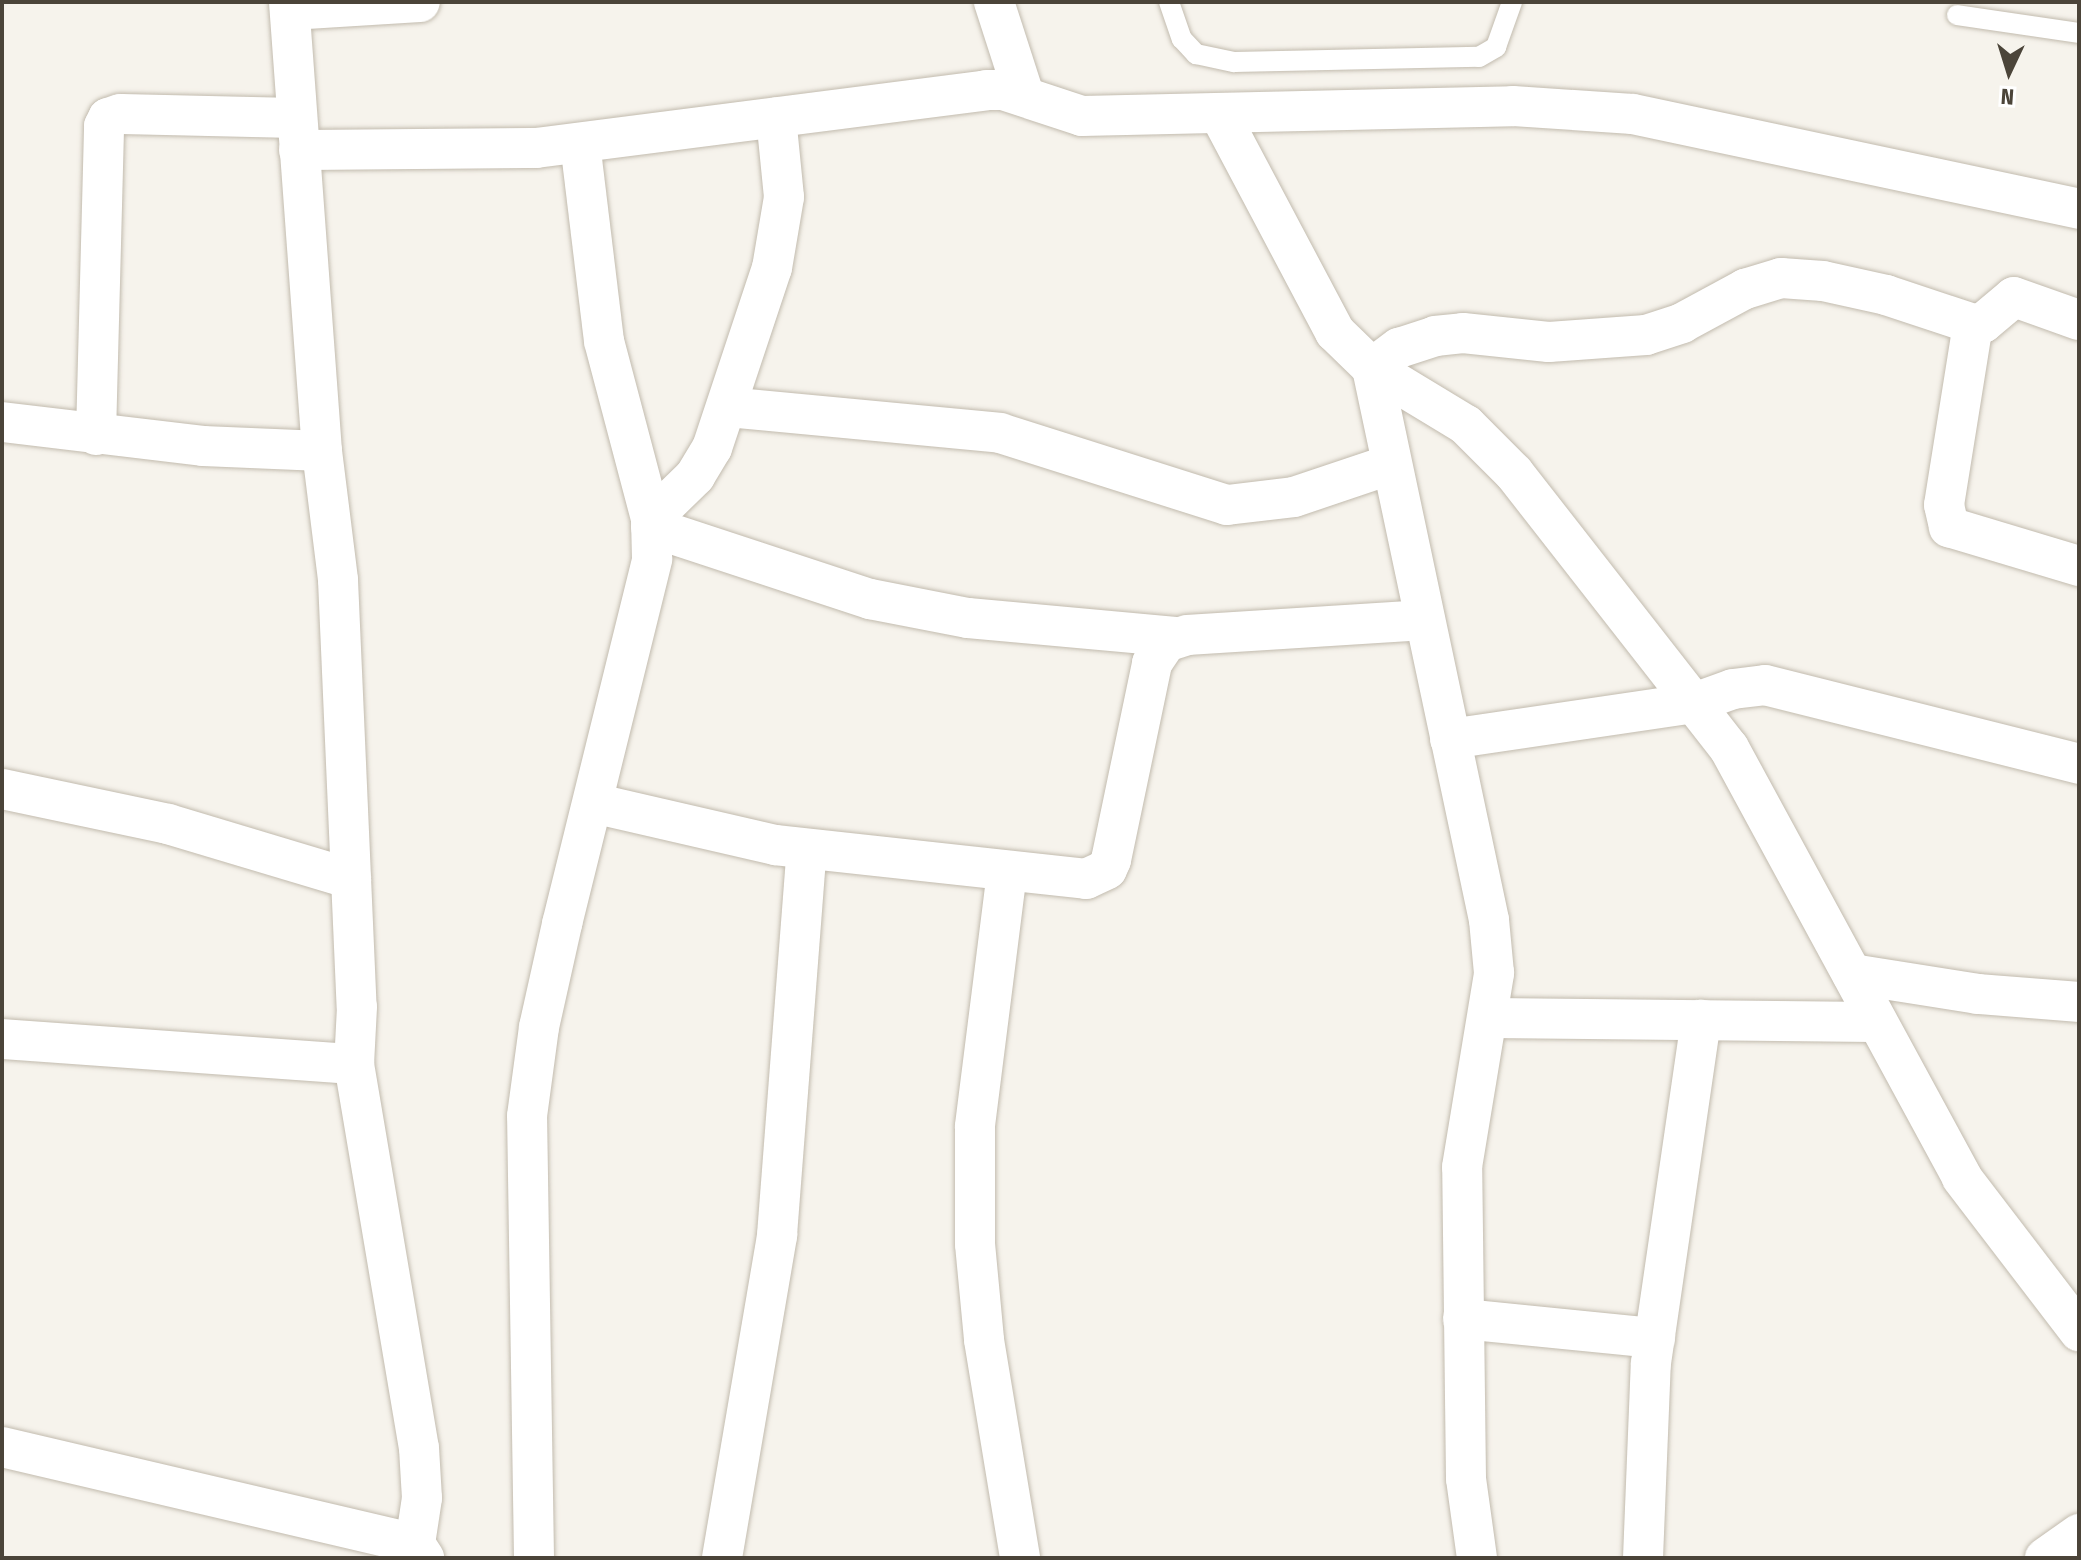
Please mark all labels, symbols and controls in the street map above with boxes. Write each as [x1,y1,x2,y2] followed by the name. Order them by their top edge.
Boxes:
[1969,32,2049,112] north arrow
[2000,83,2015,110] text: N

